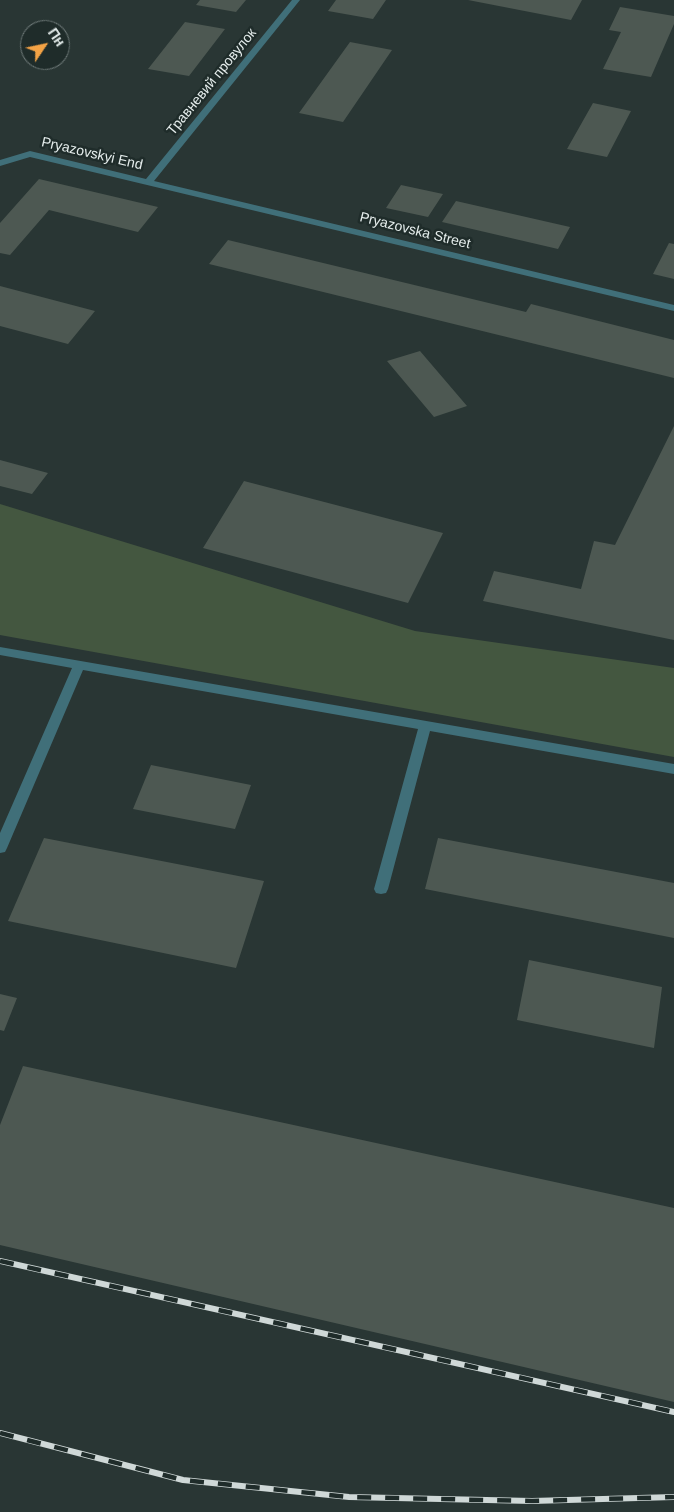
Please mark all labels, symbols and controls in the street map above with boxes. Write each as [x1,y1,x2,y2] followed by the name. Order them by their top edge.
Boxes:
[20,20,70,70] north arrow
[45,25,68,49] text: Пн
[164,25,260,139] street label: Травневий провулок
[40,134,144,174] street label: Pryazovskyi End
[358,209,472,253] street label: Pryazovska Street

